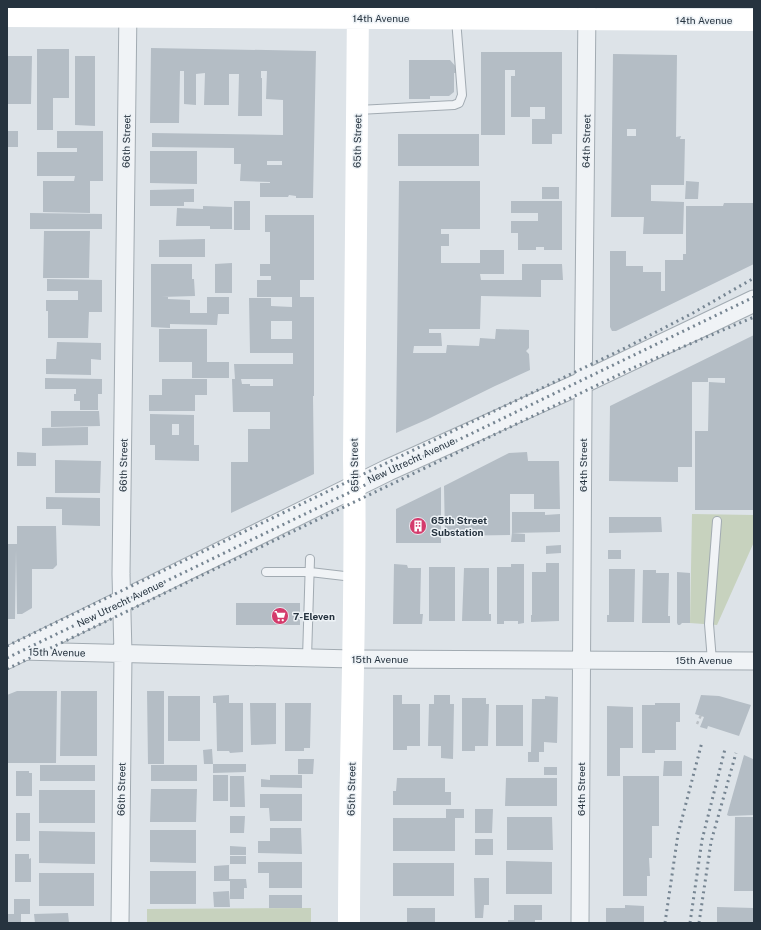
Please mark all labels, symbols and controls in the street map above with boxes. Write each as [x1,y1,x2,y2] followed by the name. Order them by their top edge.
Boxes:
[353,12,410,24] street label: 14th Avenue
[676,14,733,26] street label: 14th Avenue
[120,114,132,168] street label: 66th Street
[351,114,363,168] street label: 65th Street
[580,114,592,168] street label: 64th Street
[365,434,457,486] street label: New Utrecht Avenue
[117,438,129,492] street label: 66th Street
[348,438,360,492] street label: 65th Street
[577,438,589,492] street label: 64th Street
[431,514,487,538] place label: 65th Street Substation
[408,516,428,536] building icon: 65th Street Substation
[75,577,166,629] street label: New Utrecht Avenue
[270,606,290,626] supermarket icon: 7-Eleven
[293,610,335,622] place label: 7-Eleven
[28,646,86,659] street label: 15th Avenue
[352,653,409,665] street label: 15th Avenue
[676,654,733,666] street label: 15th Avenue
[115,762,127,816] street label: 66th Street
[345,762,357,816] street label: 65th Street
[575,762,587,816] street label: 64th Street

